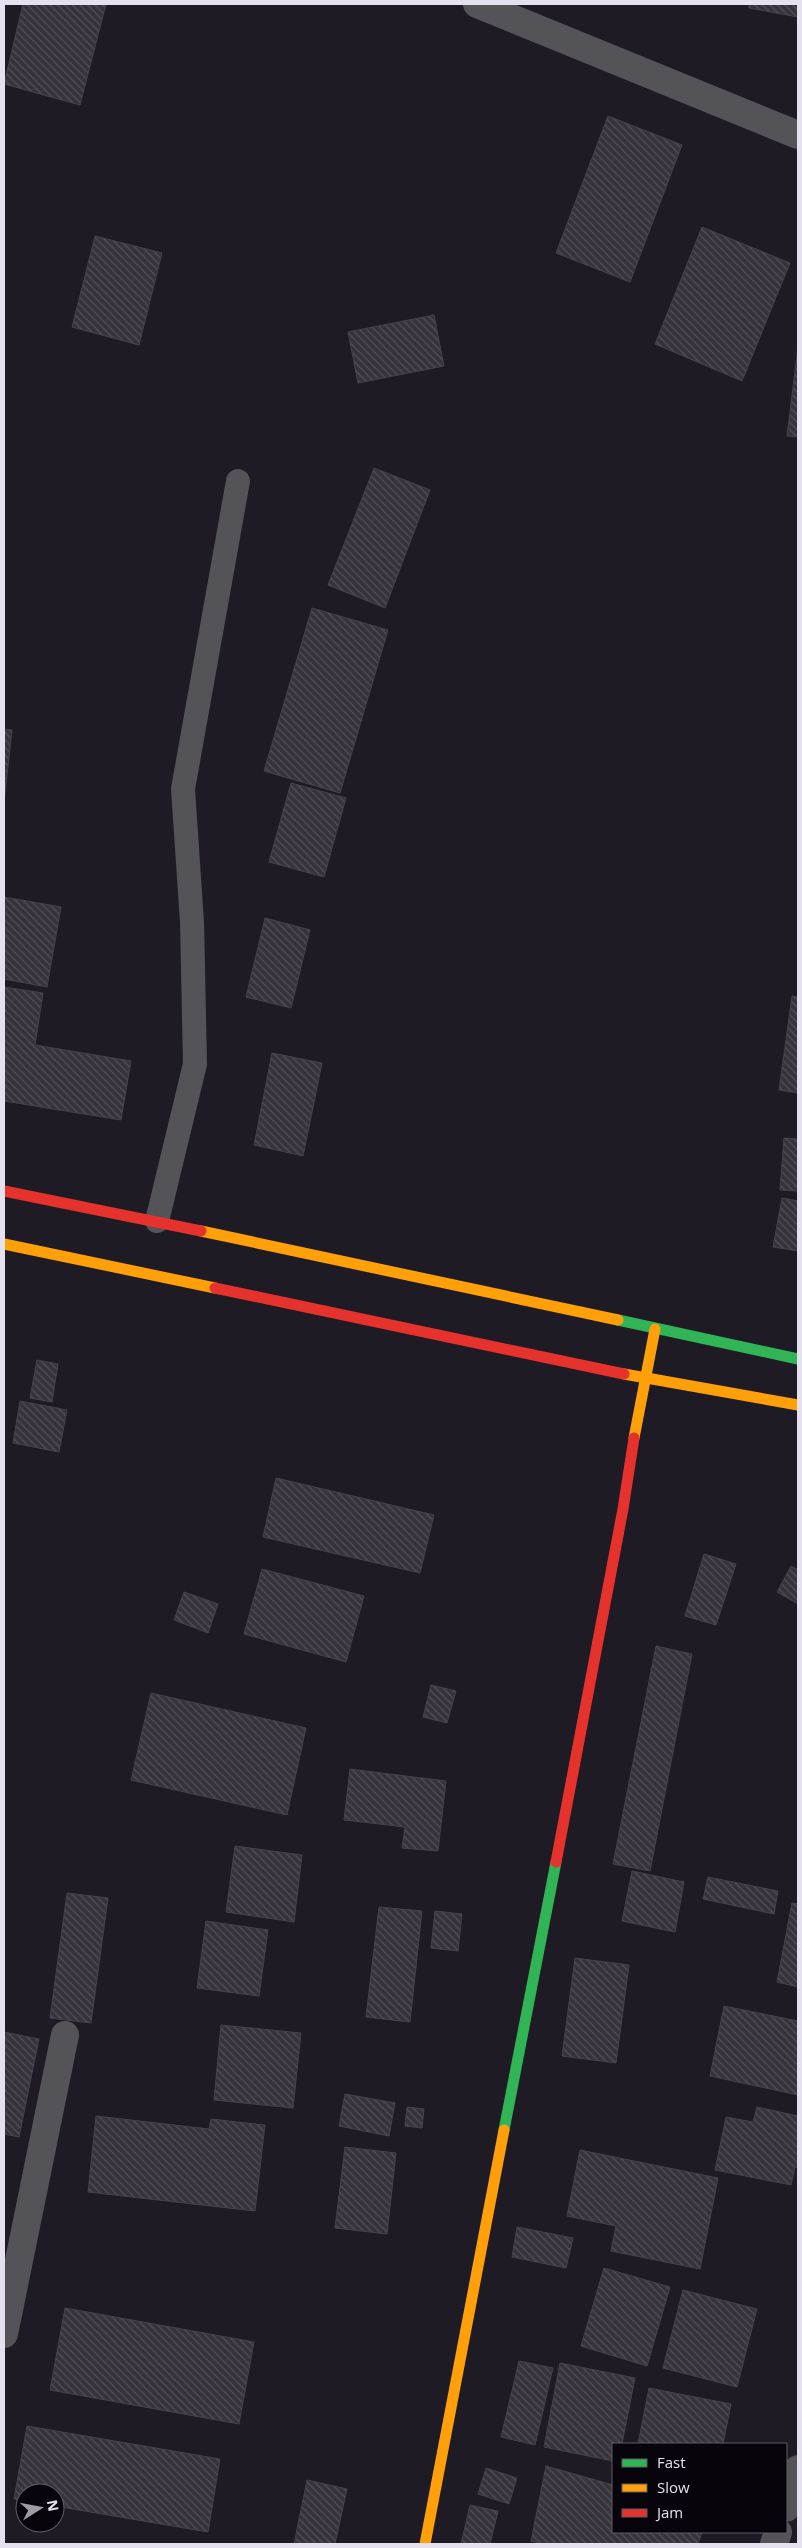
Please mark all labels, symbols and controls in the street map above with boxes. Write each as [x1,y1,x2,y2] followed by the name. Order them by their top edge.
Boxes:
[612,2443,787,2533] legend
[657,2452,686,2472] text: Fast
[657,2477,690,2497] text: Slow
[15,2483,65,2533] north arrow
[43,2498,64,2513] text: N
[655,2502,683,2522] text: Jam

